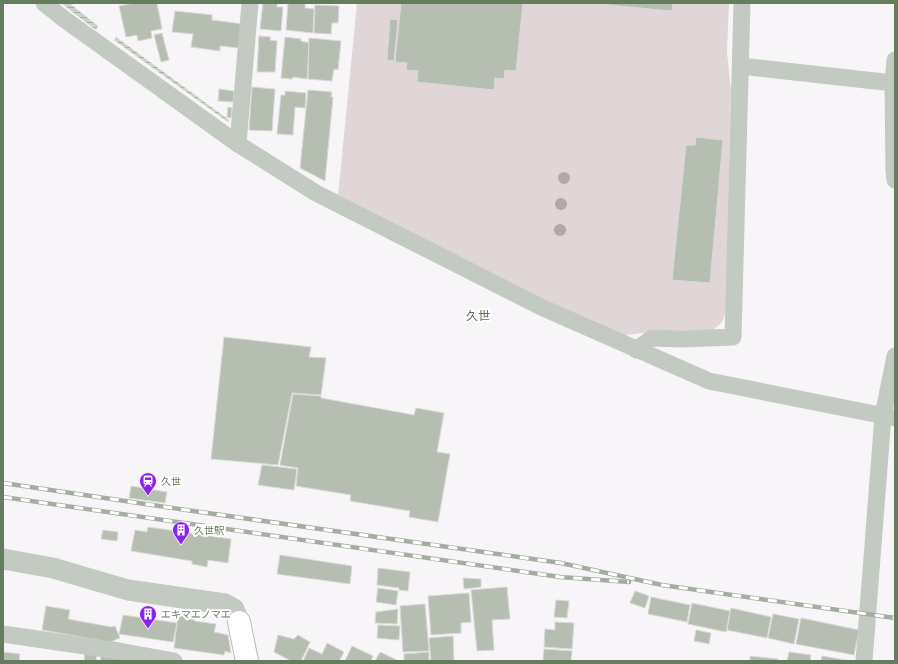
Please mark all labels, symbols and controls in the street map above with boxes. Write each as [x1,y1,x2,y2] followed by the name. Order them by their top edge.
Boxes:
[466,309,490,323] district label: 久世
[138,471,158,496] station icon: 久世
[161,476,181,487] place label: 久世
[171,520,191,545] building icon: 久世駅
[194,525,225,536] place label: 久世駅
[138,604,158,629] building icon: エキマエノマエ
[161,609,231,620] place label: エキマエノマエ

